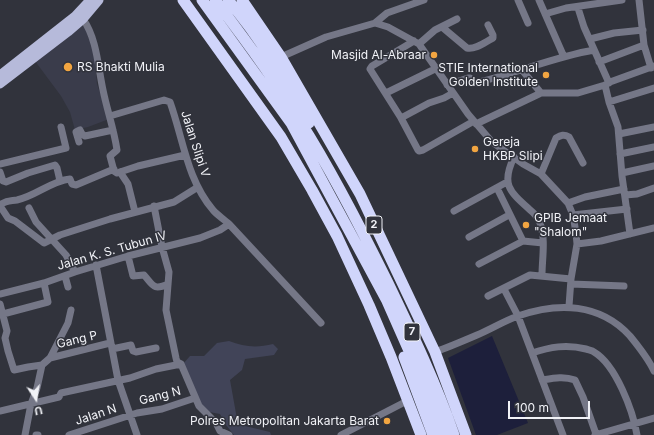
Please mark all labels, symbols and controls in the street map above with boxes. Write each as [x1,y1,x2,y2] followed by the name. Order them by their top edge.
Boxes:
[331,48,426,62] place label: Masjid Al-Abraar
[429,50,439,60] marker: Masjid Al-Abraar
[77,60,165,74] place label: RS Bhakti Mulia
[62,61,74,73] marker: RS Bhakti Mulia
[438,61,538,89] place label: STIE International Golden Institute
[541,70,551,80] marker: STIE International Golden Institute
[177,109,213,179] street label: Jalan Slipi V
[483,135,543,163] place label: Gereja HKBP Slipi
[470,144,480,154] marker: Gereja HKBP Slipi
[534,211,607,239] place label: GPIB Jemaat "Shalom"
[366,216,382,234] road number: 2
[521,220,531,230] marker: GPIB Jemaat "Shalom"
[55,228,169,274] street label: Jalan K. S. Tubun IV
[404,323,420,341] road number: 7
[55,328,99,352] street label: Gang P
[16,379,56,419] north arrow
[138,384,182,408] street label: Gang N
[510,393,592,419] scale bar
[515,400,549,415] text: 100 m
[73,402,119,428] street label: Jalan N
[33,403,44,418] text: U
[190,414,379,428] place label: Polres Metropolitan Jakarta Barat
[382,416,392,426] marker: Polres Metropolitan Jakarta Barat

